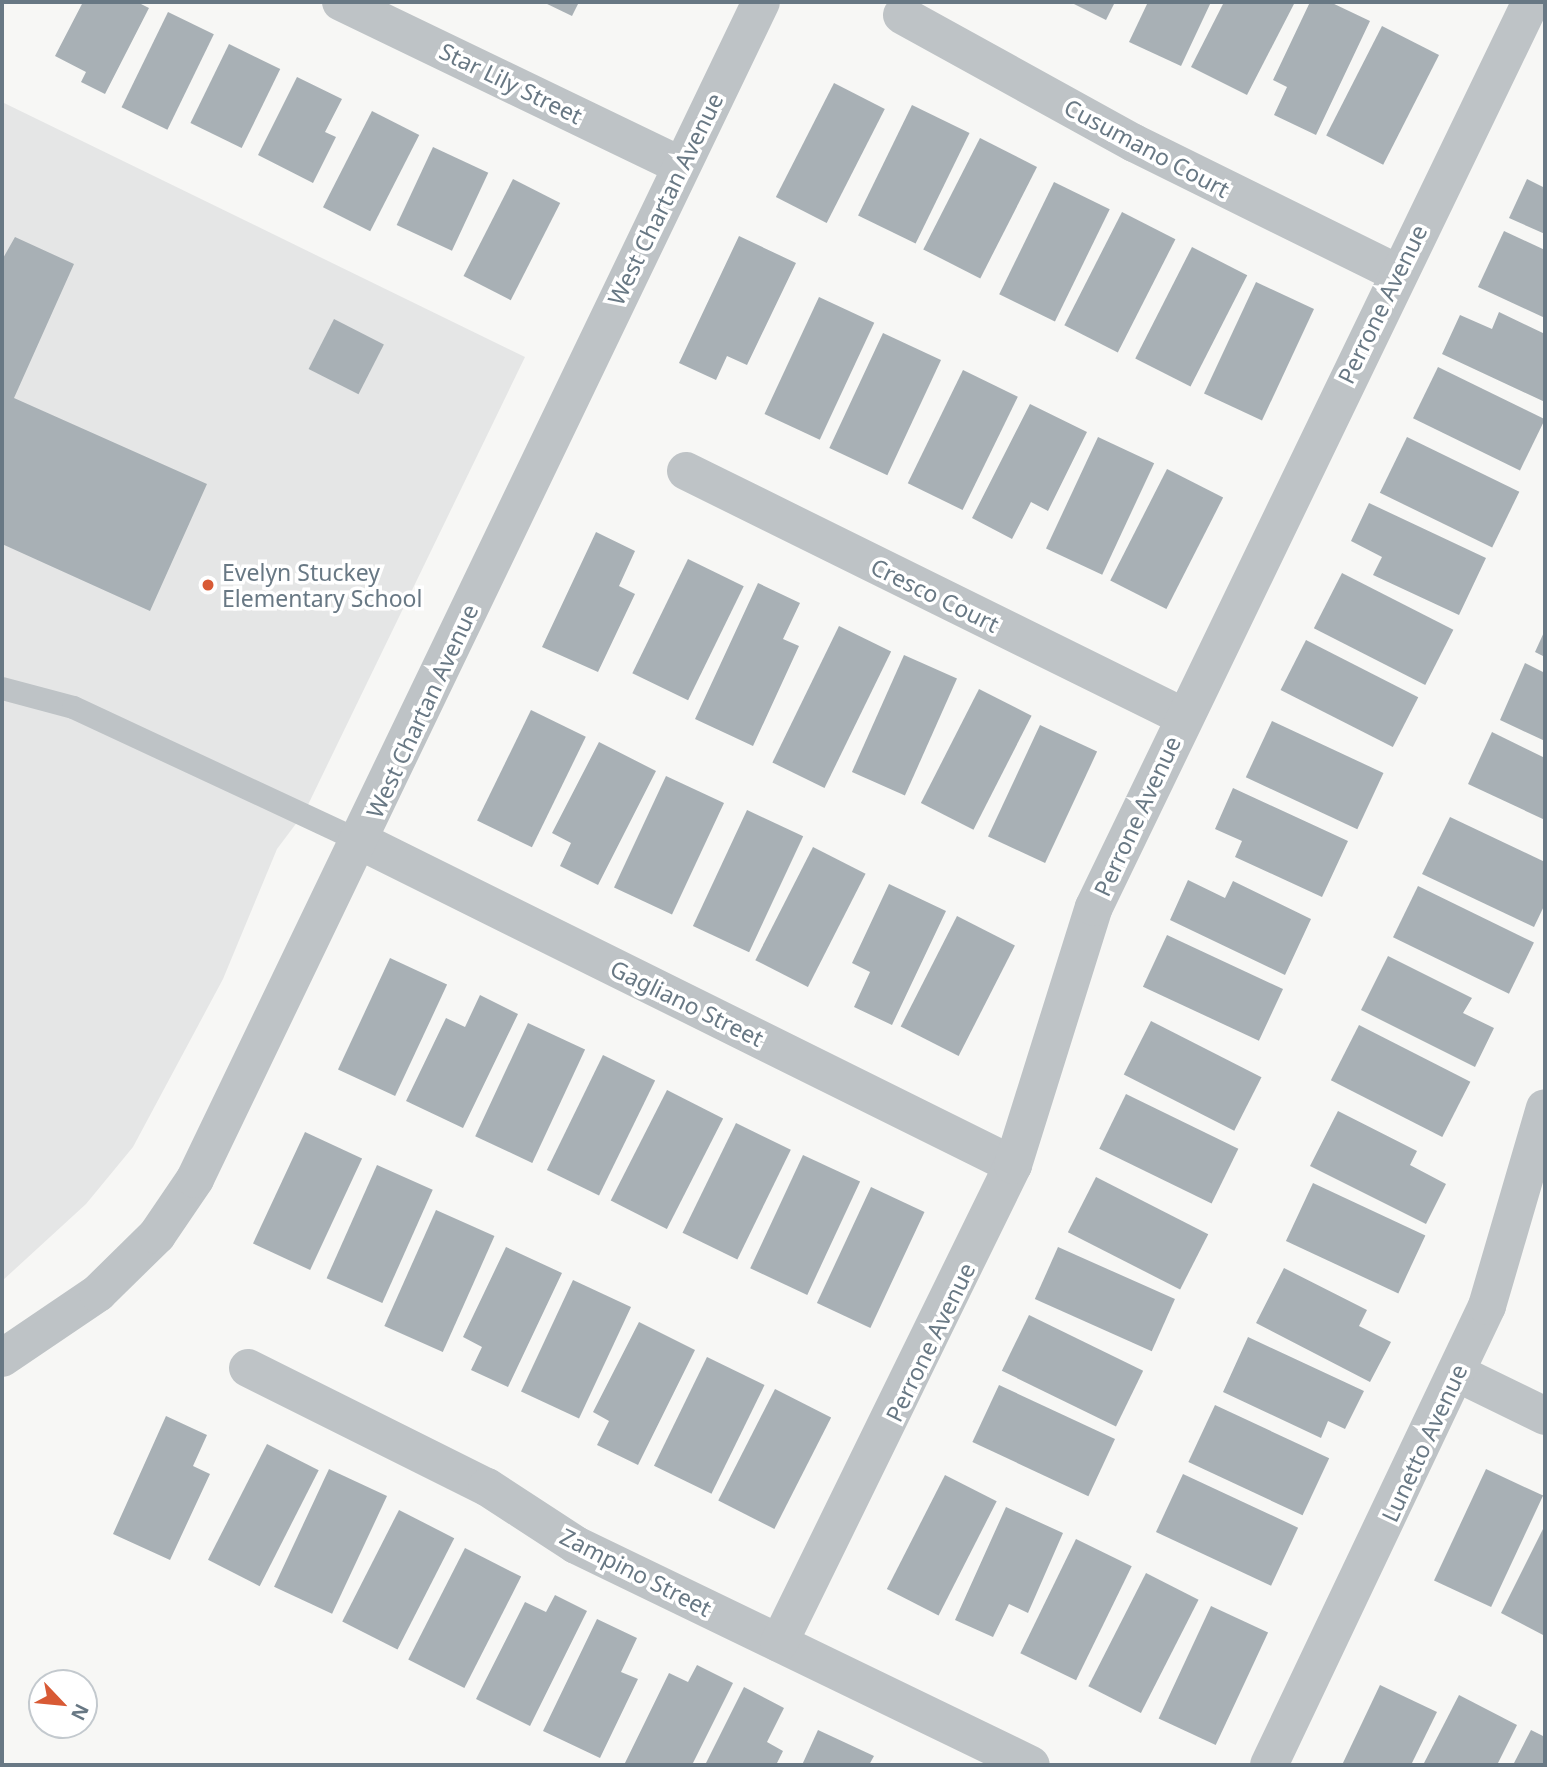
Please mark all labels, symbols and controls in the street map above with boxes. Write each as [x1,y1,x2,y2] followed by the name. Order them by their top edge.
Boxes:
[435,37,587,129] street label: Star Lily Street
[602,88,728,310] street label: West Chartan Avenue
[1060,93,1234,203] street label: Cusumano Court
[1332,220,1432,388] street label: Perrone Avenue
[866,552,1004,638] street label: Cresco Court
[222,558,422,612] place label: Evelyn Stuckey Elementary School
[200,577,216,593] marker: Evelyn Stuckey Elementary School
[360,600,484,822] street label: West Chartan Avenue
[1088,732,1186,900] street label: Perrone Avenue
[606,954,768,1052] street label: Gagliano Street
[880,1258,980,1426] street label: Perrone Avenue
[1375,1360,1473,1526] street label: Lunetto Avenue
[556,1522,716,1622] street label: Zampino Street
[28,1669,98,1739] north arrow
[65,1700,95,1725] text: N

